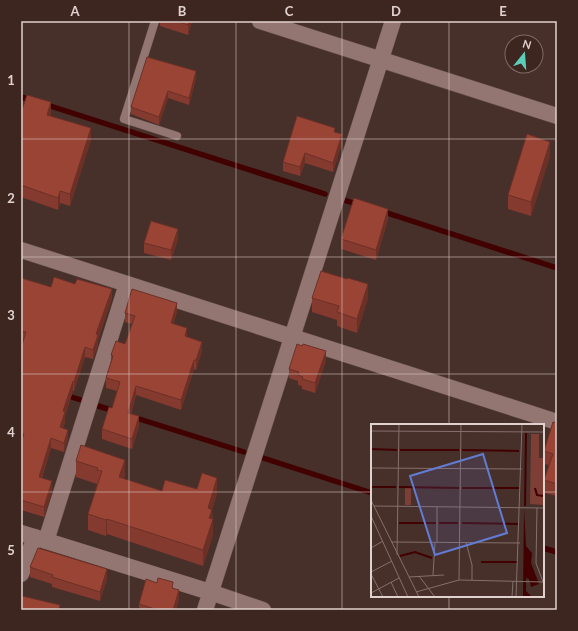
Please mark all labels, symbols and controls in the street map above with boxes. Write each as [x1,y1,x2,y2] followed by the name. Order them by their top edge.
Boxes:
[69,3,80,19] text: A
[178,3,187,19] text: B
[285,3,294,19] text: C
[391,3,401,19] text: D
[499,3,507,19] text: E
[504,34,544,74] north arrow
[521,37,533,51] text: N
[7,72,15,88] text: 1
[7,190,15,206] text: 2
[7,307,15,323] text: 3
[7,424,15,440] text: 4
[371,424,544,597] inset map
[7,542,15,558] text: 5

